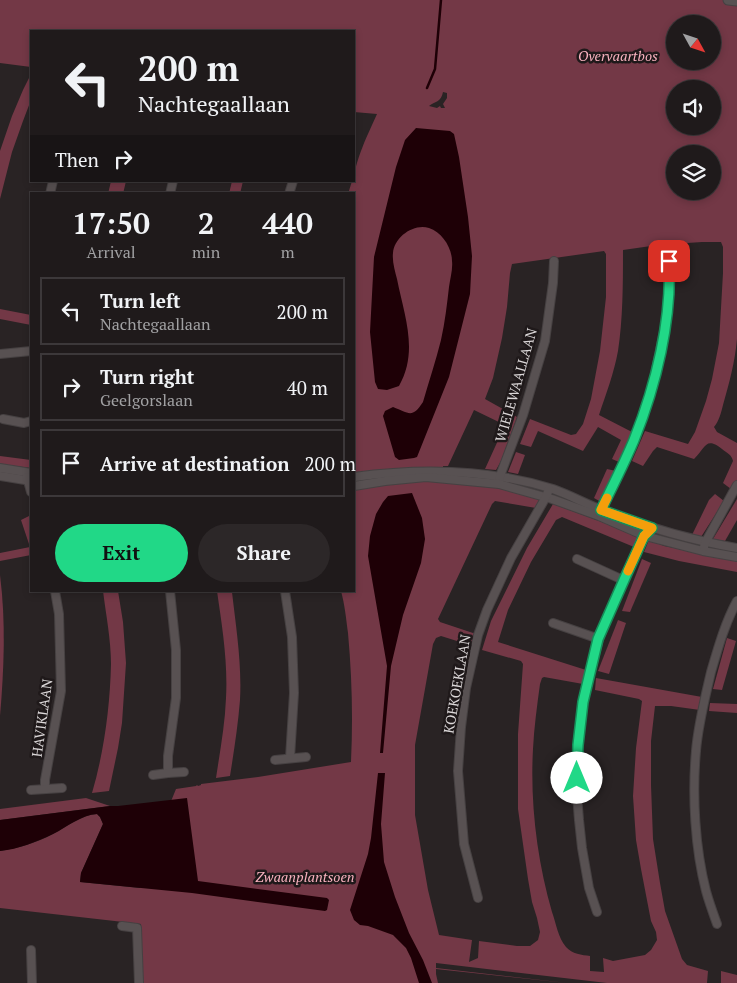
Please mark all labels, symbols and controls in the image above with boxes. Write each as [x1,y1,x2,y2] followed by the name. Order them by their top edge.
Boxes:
[666,15,721,70] north arrow
[666,15,721,200] map controls
[138,45,239,91] text: 200 m
[578,46,658,65] park label: Overvaartbos
[55,50,120,115] icon: left
[666,80,721,135] button: sound
[138,89,290,118] text: Nachtegaallaan
[109,145,137,173] icon: right
[666,145,721,200] button: layers
[55,147,99,172] text: Then
[72,203,150,243] text: 17:50
[198,203,215,243] text: 2
[262,203,313,243] text: 440
[648,240,690,282] pin
[86,241,136,263] text: Arrival
[192,241,220,263] text: min
[281,241,294,263] text: m
[655,247,683,275] icon: arrive
[100,288,181,313] text: Turn left
[57,297,85,325] icon: left
[277,299,328,324] text: 200 m
[100,313,211,335] text: Nachtegaallaan
[490,326,541,444] street label: WIELEWAALLAAN
[100,364,194,389] text: Turn right
[57,373,85,401] icon: right
[287,375,328,400] text: 40 m
[100,389,193,411] text: Geelgorslaan
[57,449,85,477] icon: arrive
[100,451,289,476] text: Arrive at destination
[304,451,356,476] text: 200 m
[55,524,188,582] button: Exit
[198,524,330,582] button: Share
[438,633,475,735] street label: KOEKOEKLAAN
[27,678,56,758] street label: HAVIKLAAN
[550,751,602,803] position arrow
[255,867,355,886] park label: Zwaanplantsoen

